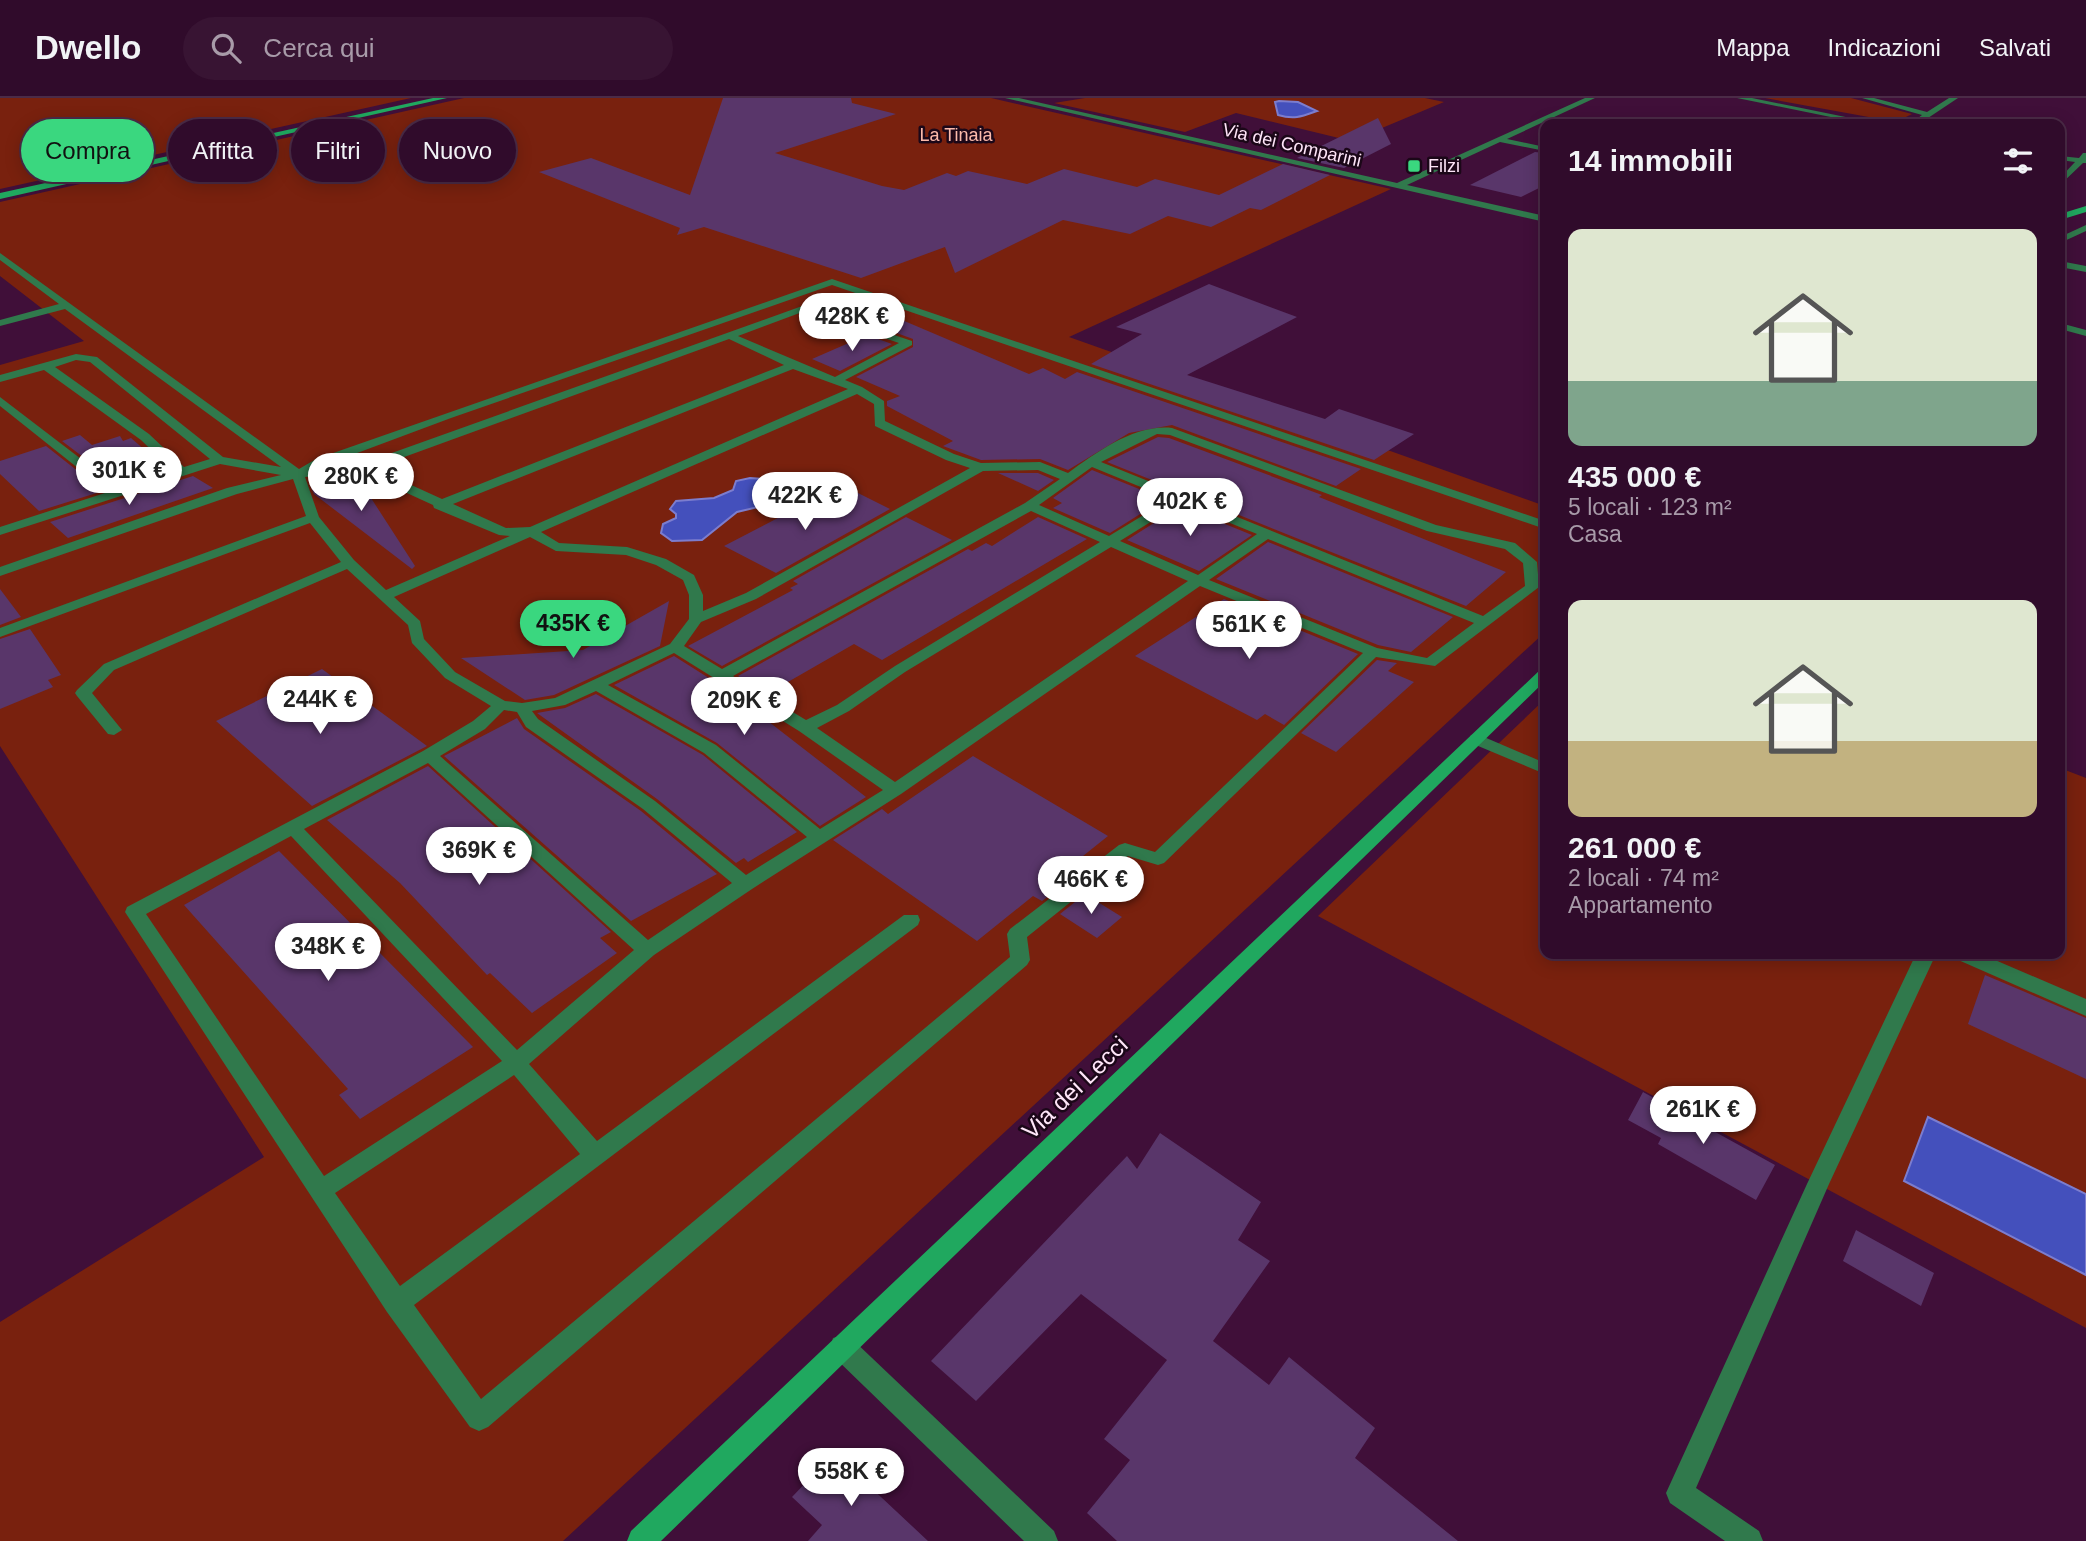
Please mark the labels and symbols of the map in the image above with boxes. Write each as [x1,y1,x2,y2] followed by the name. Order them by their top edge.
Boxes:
[1221,119,1363,171] street label: Via dei Comparini
[919,125,994,145] park label: La Tinaia
[1428,156,1460,176] place label: Filzi
[1406,158,1422,174] marker: Filzi
[795,294,909,353] pin: 428K €
[72,448,186,507] pin: 301K €
[304,454,418,513] pin: 280K €
[748,472,862,532] pin: 422K €
[1133,478,1247,538] pin: 402K €
[516,601,630,660] pin: 435K €
[1192,602,1306,661] pin: 561K €
[263,676,377,736] pin: 244K €
[687,678,801,737] pin: 209K €
[422,828,536,887] pin: 369K €
[1034,856,1148,916] pin: 466K €
[271,924,385,983] pin: 348K €
[1016,1031,1133,1144] street label: Via dei Lecci
[1646,1086,1760,1146] pin: 261K €
[794,1448,908,1508] pin: 558K €

